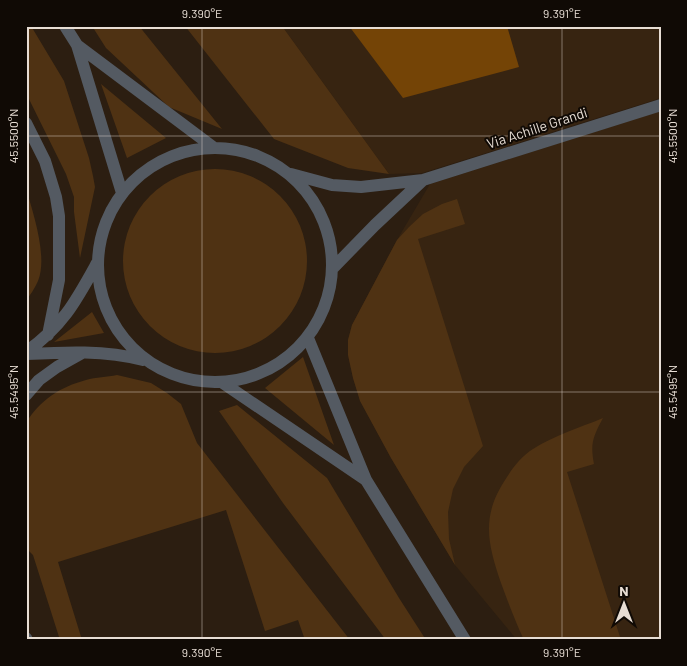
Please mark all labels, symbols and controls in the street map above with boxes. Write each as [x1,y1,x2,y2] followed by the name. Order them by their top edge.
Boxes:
[182,6,222,20] text: 9.390°E
[543,6,581,20] text: 9.391°E
[484,103,589,152] street label: Via Achille Grandi
[6,109,20,163] text: 45.5500°N
[665,109,679,163] text: 45.5500°N
[6,365,20,419] text: 45.5495°N
[665,365,679,419] text: 45.5495°N
[600,578,650,628] north arrow
[619,582,629,599] text: N
[182,645,222,659] text: 9.390°E
[543,645,581,659] text: 9.391°E

